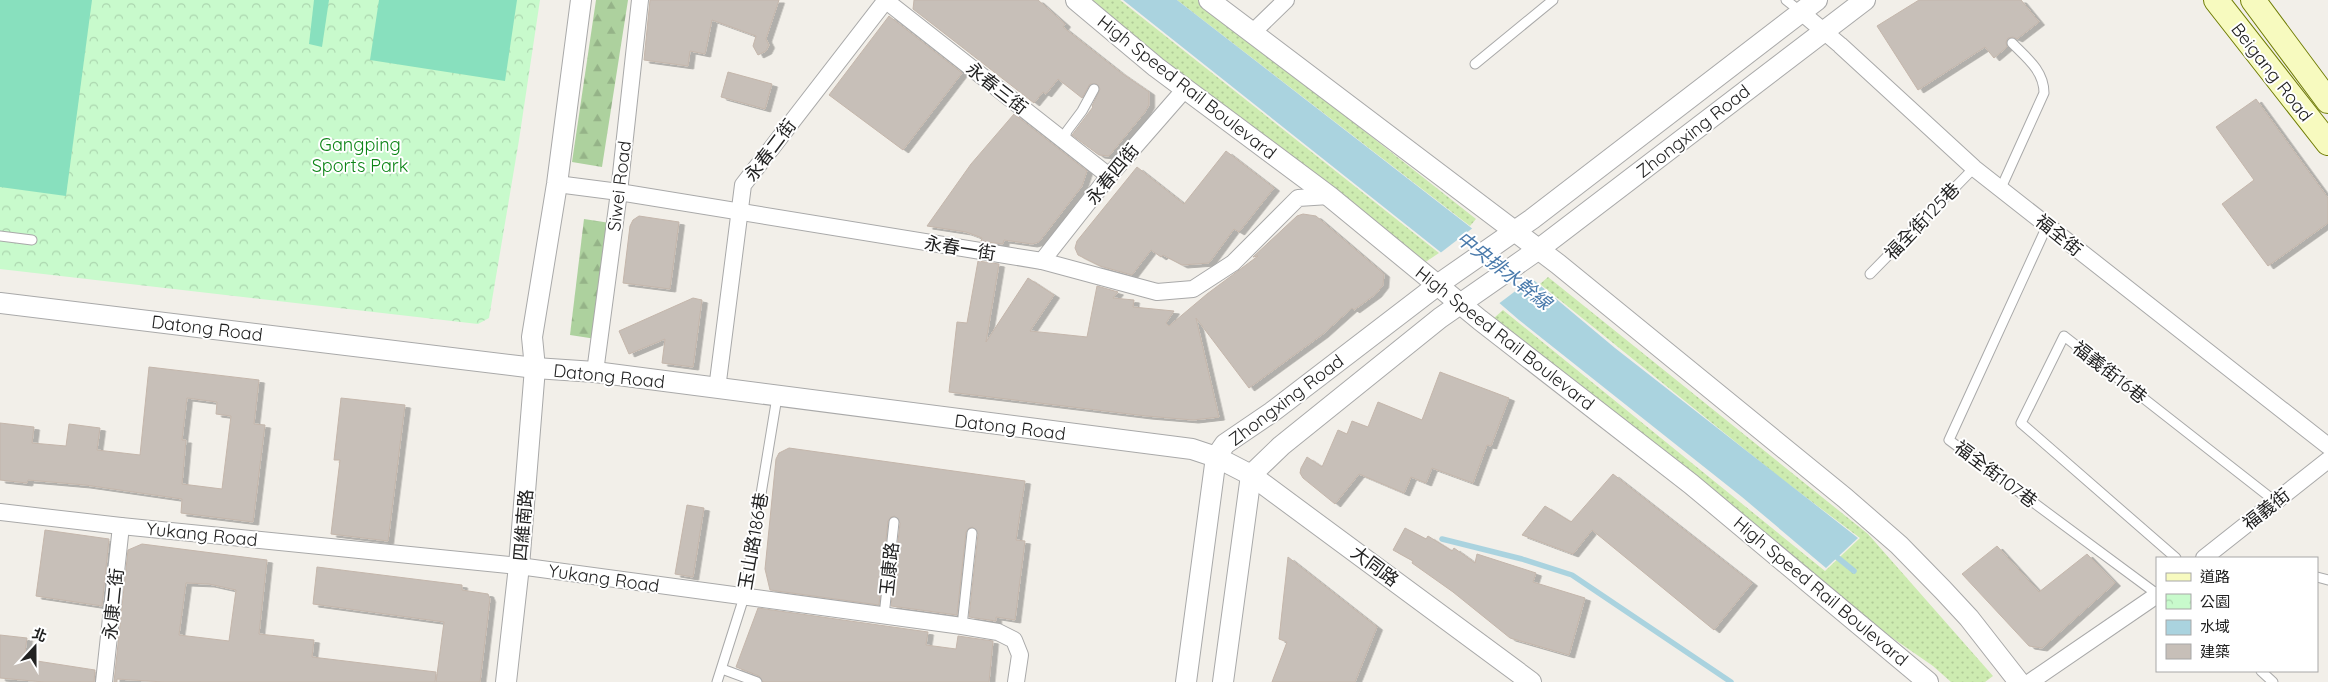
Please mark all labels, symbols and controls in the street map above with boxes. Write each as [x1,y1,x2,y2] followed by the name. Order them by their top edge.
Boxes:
[1093,10,1281,164] street label: High Speed Rail Boulevard
[2226,18,2318,126] street label: Beigang Road
[962,57,1032,119] street label: 永春三街
[1632,79,1754,183] street label: Zhongxing Road
[739,114,801,186] street label: 永春二街
[312,133,408,177] park label: Gangping Sports Park
[602,139,636,233] street label: Siwei Road
[1080,139,1144,209] street label: 永春四街
[1880,178,1964,264] street label: 福全街125巷
[2031,209,2087,261] street label: 福全街
[1452,225,1558,316] water label: 中央排水幹線
[923,231,997,265] street label: 永春一街
[1411,261,1599,415] street label: High Speed Rail Boulevard
[150,310,264,346] street label: Datong Road
[2068,336,2152,408] street label: 福義街16巷
[1224,349,1348,451] street label: Zhongxing Road
[552,359,666,393] street label: Datong Road
[953,409,1067,445] street label: Datong Road
[1950,435,2042,513] street label: 福全街107巷
[2238,483,2294,535] street label: 福義街
[508,488,538,562] street label: 四維南路
[733,491,773,591] street label: 玉山路186巷
[1729,511,1913,671] street label: High Speed Rail Boulevard
[145,517,259,551] street label: Yukang Road
[875,541,903,597] street label: 玉康路
[1347,541,1403,591] street label: 大同路
[2156,557,2318,672] legend
[547,559,661,597] street label: Yukang Road
[98,567,128,641] street label: 永康二街
[2200,567,2230,586] text: 道路
[2200,592,2230,611] text: 公園
[2200,617,2230,636] text: 水域
[10,622,60,672] north arrow
[30,624,49,646] text: 北
[2200,642,2230,661] text: 建築

